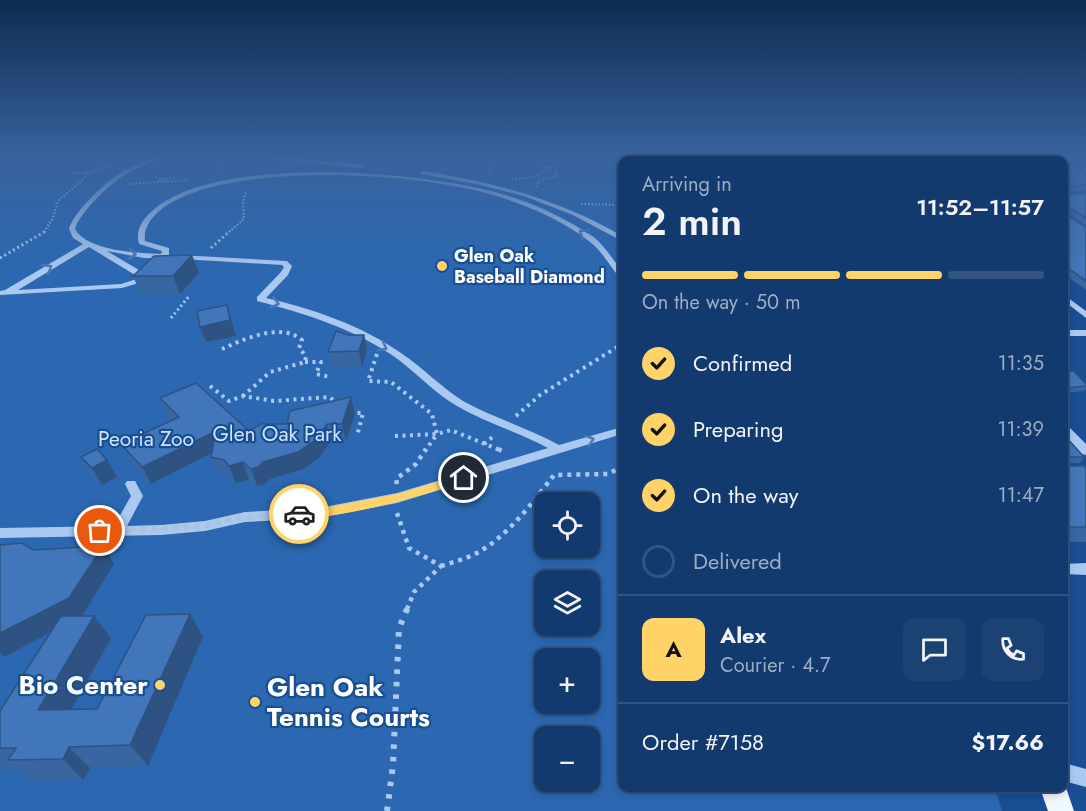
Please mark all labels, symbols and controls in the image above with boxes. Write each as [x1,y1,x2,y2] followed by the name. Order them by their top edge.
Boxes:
[642,170,732,199] text: Arriving in
[916,191,1044,223] text: 11:52–11:57
[642,193,742,250] text: 2 min
[578,229,589,240] one-way arrow
[454,243,605,290] place label: Glen Oak Baseball Diamond
[127,247,136,260] one-way arrow
[435,259,449,273] marker: Glen Oak Baseball Diamond
[42,263,52,275] one-way arrow
[642,288,801,317] text: On the way · 50 m
[270,295,280,308] one-way arrow
[377,340,388,351] one-way arrow
[642,347,675,380] icon: check
[693,347,792,379] text: Confirmed
[998,349,1044,378] text: 11:35
[642,413,675,446] icon: check
[693,413,784,445] text: Preparing
[998,415,1044,444] text: 11:39
[213,419,342,449] park label: Glen Oak Park
[98,424,194,454] park label: Peoria Zoo
[585,434,595,447] one-way arrow
[438,452,489,503] pin
[447,461,480,494] icon: home
[642,479,675,512] icon: check
[693,479,798,511] text: On the way
[998,481,1044,510] text: 11:47
[269,484,329,544] courier
[534,492,600,792] map controls
[534,492,600,558] button: locate
[283,498,316,531] icon: car
[74,505,125,556] pin
[83,514,116,547] icon: bag
[693,545,782,577] text: Delivered
[534,570,600,636] button: layers
[903,618,966,681] button: chat
[981,618,1044,681] button: phone
[720,619,766,651] text: Alex
[665,633,682,665] text: A
[534,648,600,714] button: +
[720,651,831,680] text: Courier · 4.7
[18,666,148,704] place label: Bio Center
[267,668,430,736] place label: Glen Oak Tennis Courts
[153,678,167,692] marker: Bio Center
[248,695,262,709] marker: Glen Oak Tennis Courts
[534,726,600,792] button: −
[642,726,764,758] text: Order #7158
[972,726,1044,758] text: $17.66

